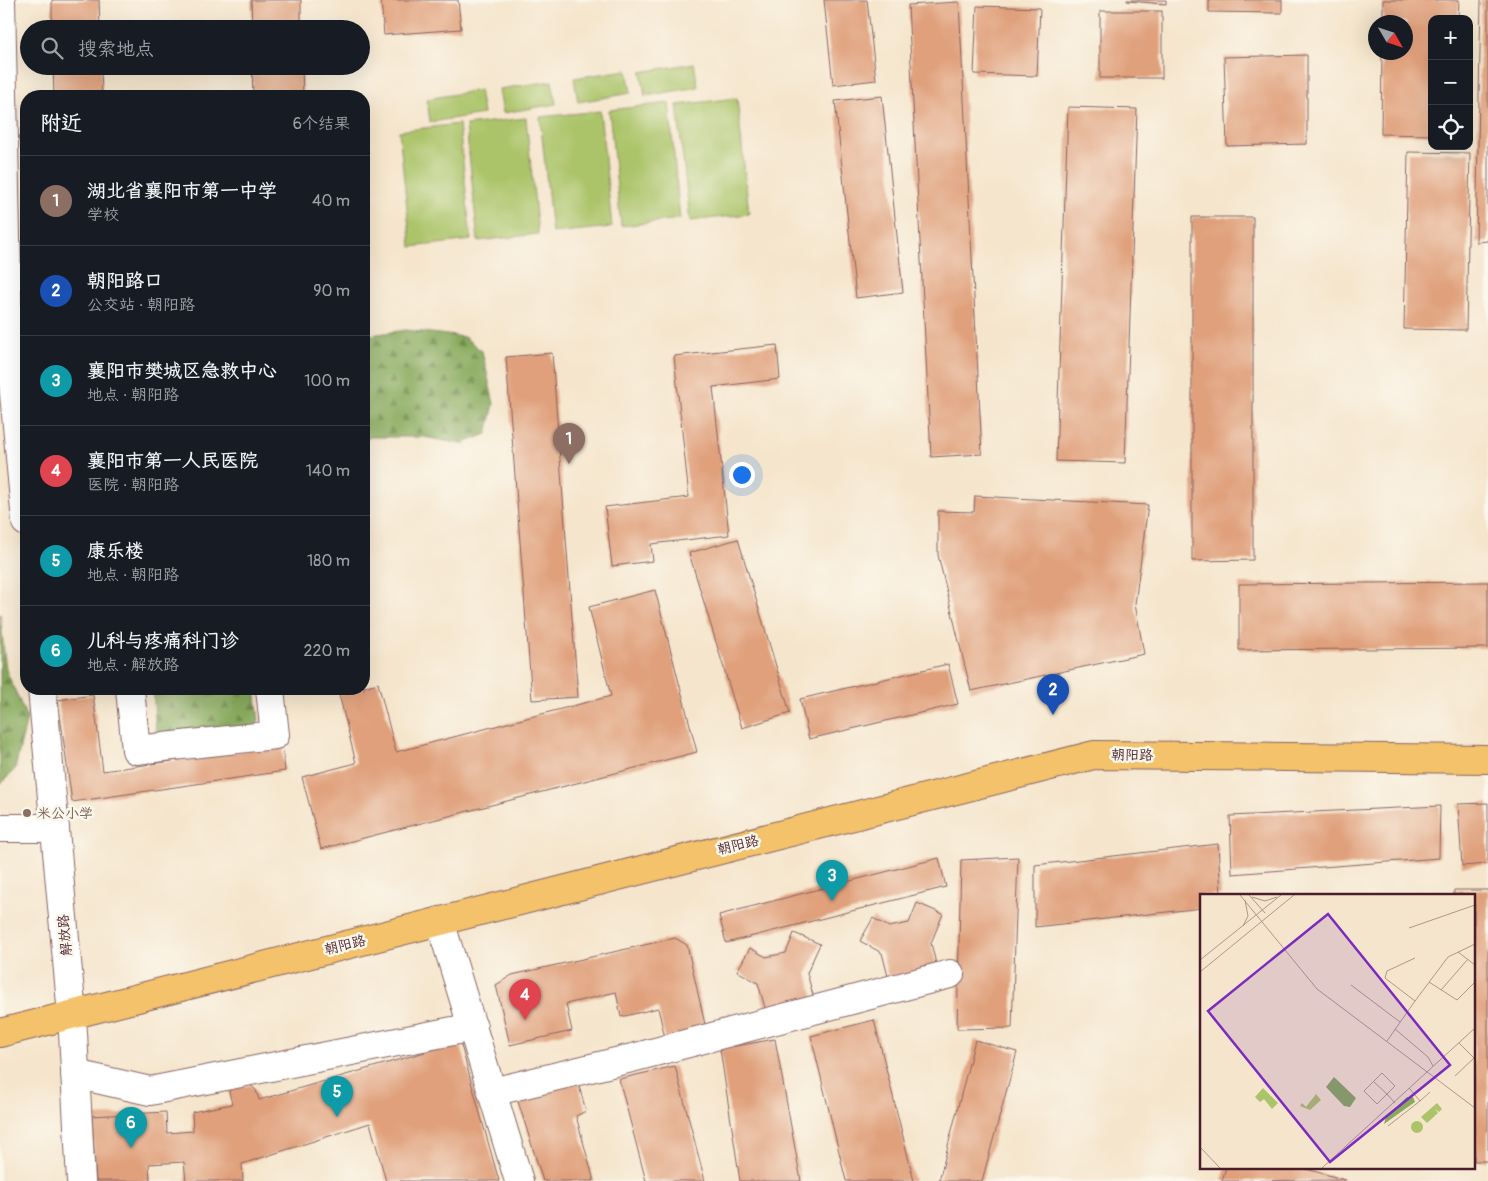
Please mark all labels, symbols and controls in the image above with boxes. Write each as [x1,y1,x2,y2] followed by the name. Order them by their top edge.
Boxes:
[1368,15,1413,60] north arrow
[1428,15,1473,150] map controls
[1428,15,1473,60] button: +
[20,20,370,75] search box
[38,34,66,62] icon: search
[78,37,154,61] text: 搜索地点
[1428,60,1473,105] button: −
[1428,105,1473,150] button: locate
[40,110,82,137] text: 附近
[293,114,350,134] text: 6个结果
[87,179,277,203] text: 湖北省襄阳市第一中学
[53,191,59,211] text: 1
[312,191,350,211] text: 40 m
[87,205,119,225] text: 学校
[87,269,163,293] text: 朝阳路口
[52,281,60,301] text: 2
[313,281,350,301] text: 90 m
[87,295,195,315] text: 公交站 · 朝阳路
[87,359,277,383] text: 襄阳市樊城区急救中心
[52,371,60,391] text: 3
[304,371,350,391] text: 100 m
[87,385,179,405] text: 地点 · 朝阳路
[553,423,585,464] pin: 1
[87,449,258,473] text: 襄阳市第一人民医院
[51,461,61,481] text: 4
[306,461,350,481] text: 140 m
[729,462,755,488] your location
[87,475,179,495] text: 医院 · 朝阳路
[87,539,144,563] text: 康乐楼
[52,551,60,571] text: 5
[307,551,350,571] text: 180 m
[87,565,179,585] text: 地点 · 朝阳路
[87,629,239,653] text: 儿科与疼痛科门诊
[51,641,61,661] text: 6
[304,641,350,661] text: 220 m
[87,655,179,675] text: 地点 · 解放路
[1037,674,1069,715] pin: 2
[1111,746,1153,764] street label: 朝阳路
[37,805,93,822] place label: 米公小学
[21,807,33,819] marker: 米公小学
[716,832,760,858] street label: 朝阳路
[816,860,848,901] pin: 3
[1200,894,1476,1168] inset map
[55,913,75,957] street label: 解放路
[323,932,367,958] street label: 朝阳路
[509,979,541,1020] pin: 4
[321,1076,353,1117] pin: 5
[115,1107,147,1148] pin: 6

